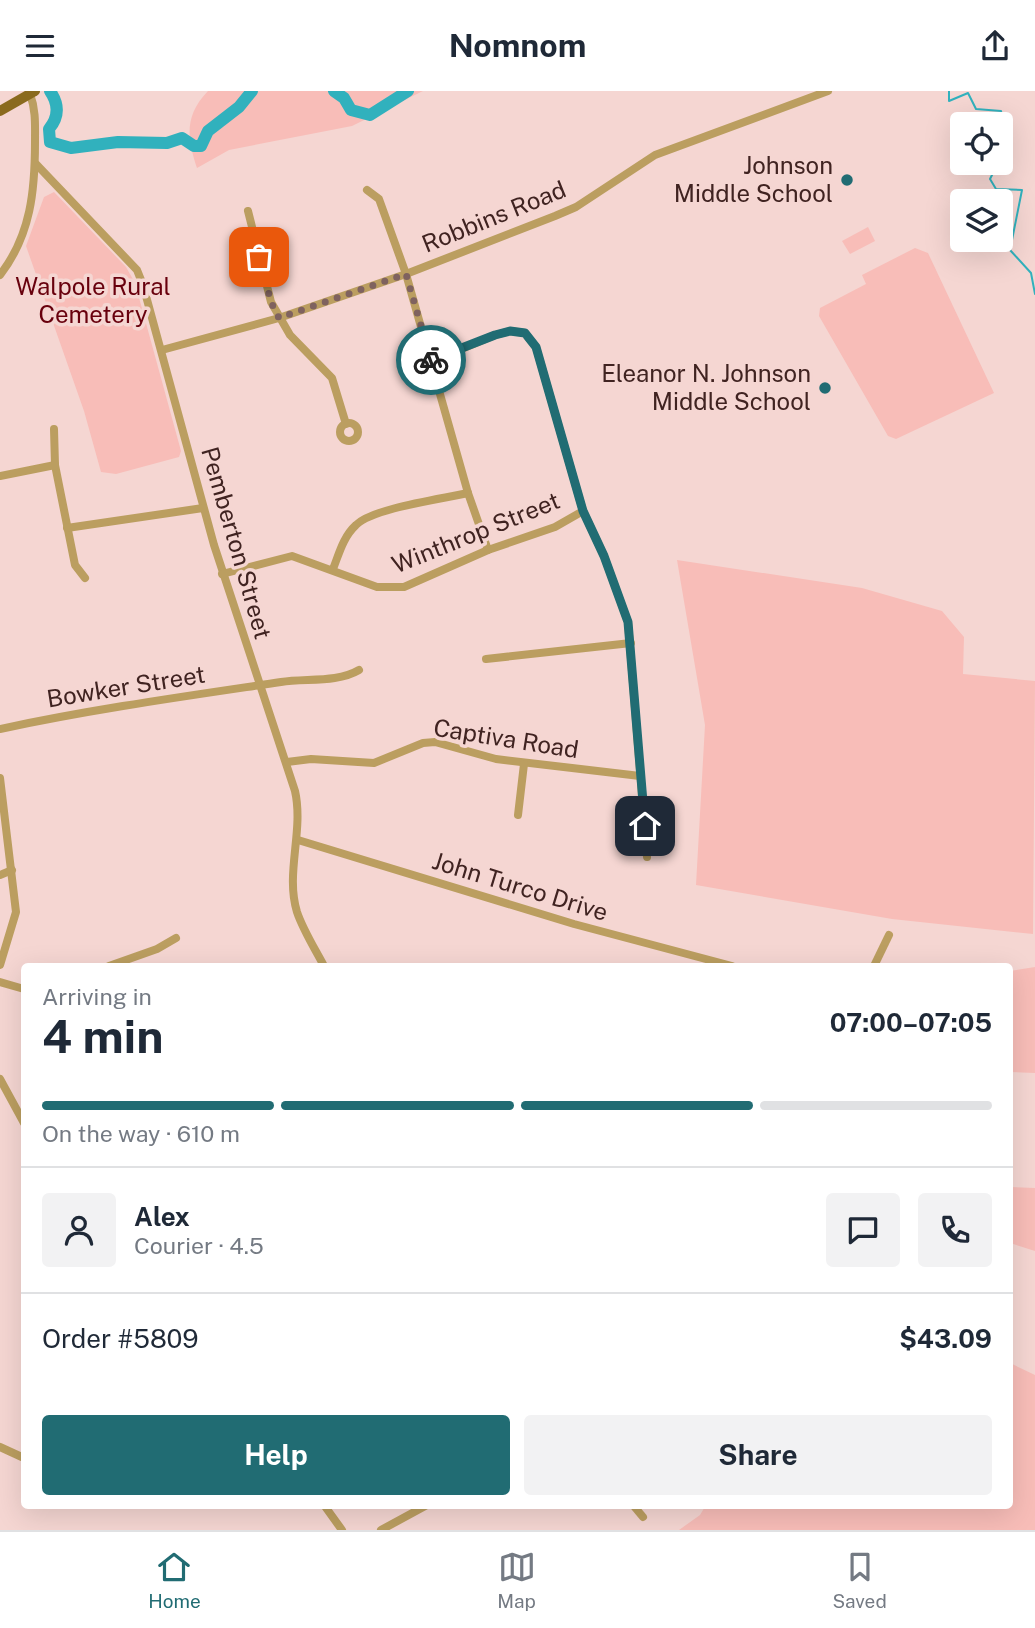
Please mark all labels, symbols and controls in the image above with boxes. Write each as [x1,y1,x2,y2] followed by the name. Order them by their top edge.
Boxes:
[21,27,59,65] icon: menu
[449,27,586,64] text: Nomnom
[976,27,1014,65] icon: share
[950,112,1013,252] map controls
[950,112,1013,175] button: locate
[674,151,833,207] place label: Johnson Middle School
[839,172,855,188] marker: Johnson Middle School
[418,175,570,258] street label: Robbins Road
[950,189,1013,252] button: layers
[229,227,289,287] pin
[240,238,278,276] icon: bag
[15,272,171,328] park label: Walpole Rural Cemetery
[396,325,466,395] courier
[412,341,450,379] icon: bike
[601,359,811,415] place label: Eleanor N. Johnson Middle School
[817,380,833,396] marker: Eleanor N. Johnson Middle School
[196,443,278,642] street label: Pemberton Street
[388,486,564,578] street label: Winthrop Street
[45,660,207,712] street label: Bowker Street
[432,713,581,763] street label: Captiva Road
[615,796,675,856] pin
[626,807,664,845] icon: home
[429,846,612,926] street label: John Turco Drive
[42,983,152,1010] text: Arriving in
[830,1007,992,1038] text: 07:00–07:05
[42,1009,163,1063] text: 4 min
[42,1120,240,1147] text: On the way · 610 m
[42,1193,116,1267] button: person
[826,1193,900,1267] button: chat
[918,1193,992,1267] button: phone
[134,1201,190,1232] text: Alex
[134,1232,264,1259] text: Courier · 4.5
[42,1323,199,1354] text: Order #5809
[899,1323,992,1354] text: $43.09
[42,1415,510,1495] button: Help
[524,1415,992,1495] button: Share
[148,1548,201,1612] tab: Home
[497,1548,536,1612] tab: Map
[832,1548,887,1612] tab: Saved

